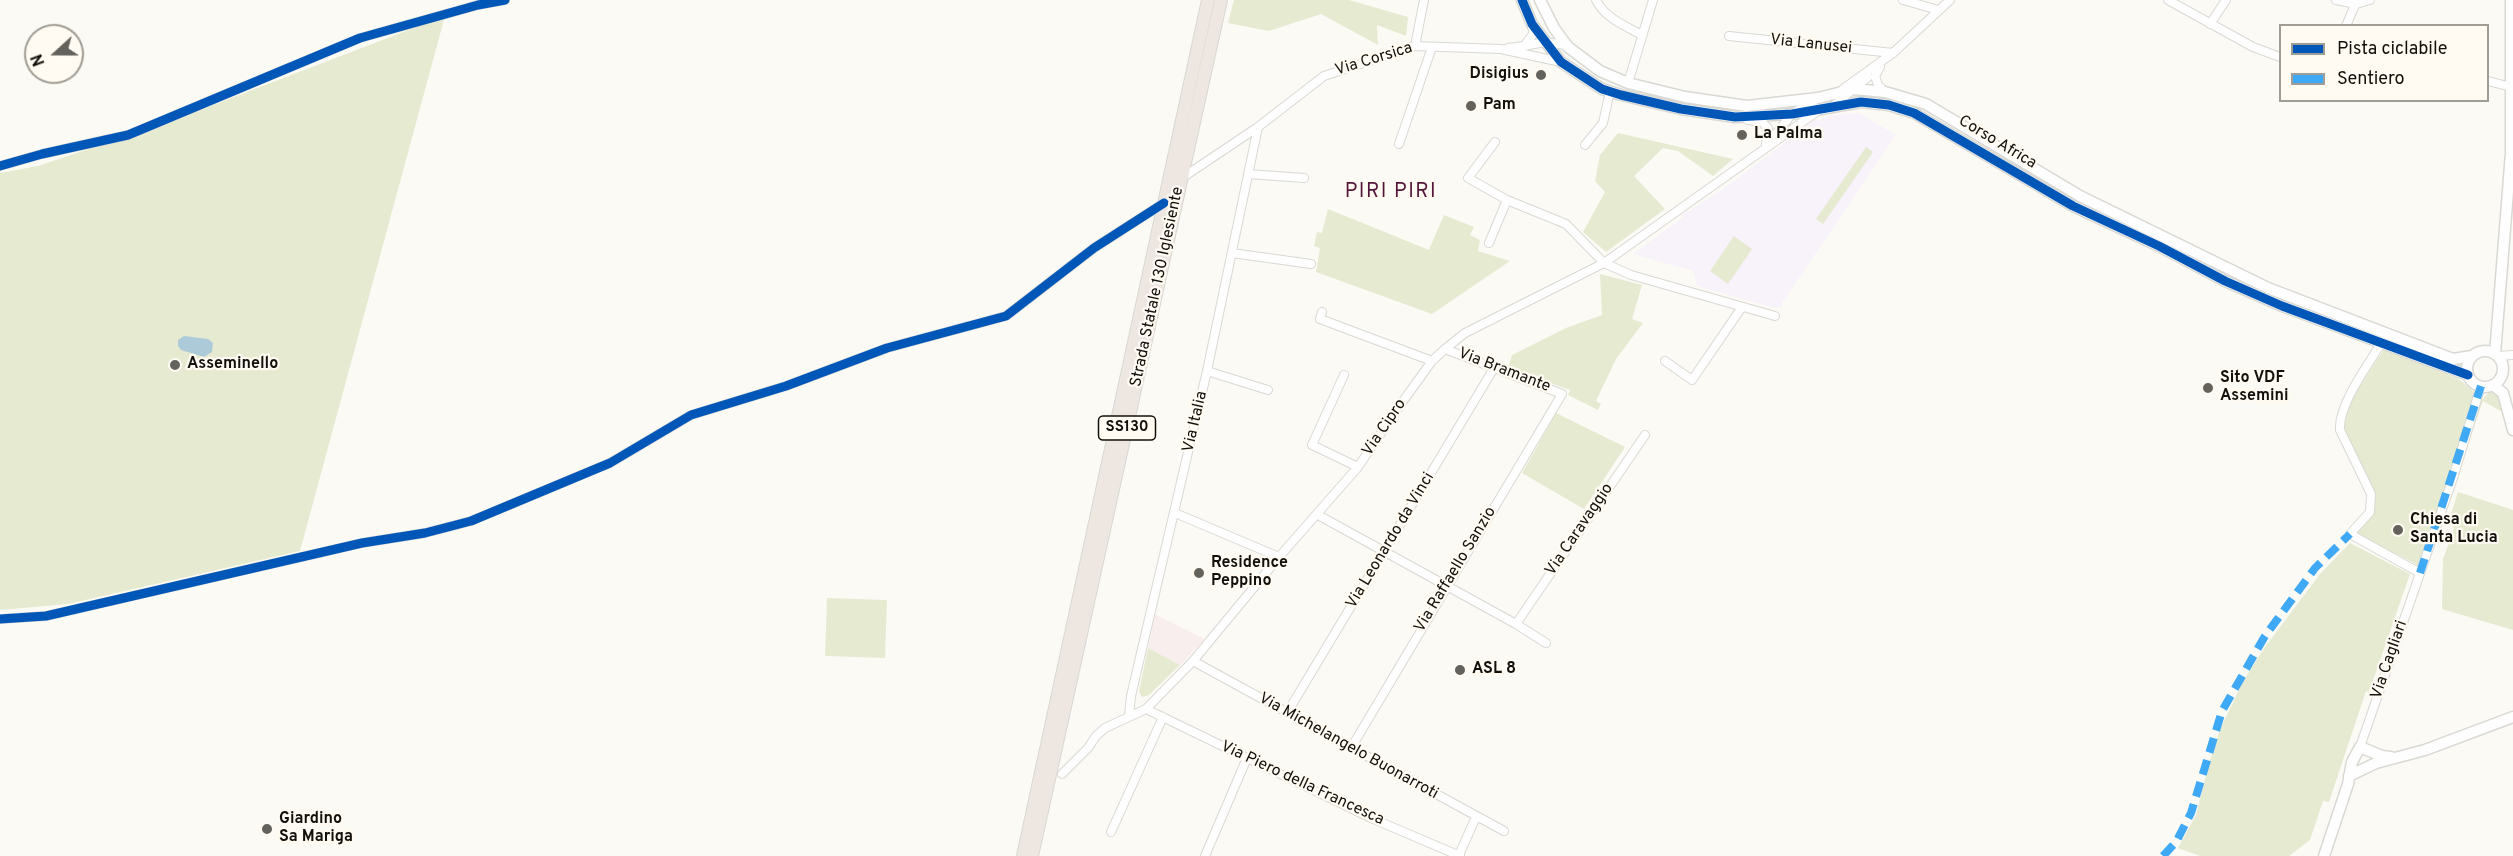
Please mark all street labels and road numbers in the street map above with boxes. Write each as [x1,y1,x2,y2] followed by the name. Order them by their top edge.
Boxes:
[1769,31,1853,59] street label: Via Lanusei
[1333,39,1415,81] street label: Via Corsica
[1954,112,2040,174] street label: Corso Africa
[1127,185,1189,389] street label: Strada Statale 130 Iglesiente
[1455,345,1553,397] street label: Via Bramante
[1180,390,1212,454] street label: Via Italia
[1359,396,1411,460] street label: Via Cipro
[1098,416,1156,440] road number: SS130
[1343,469,1439,613] street label: Via Leonardo da Vinci
[1542,480,1618,580] street label: Via Caravaggio
[1411,504,1501,636] street label: Via Raffaello Sanzio
[2368,618,2412,702] street label: Via Cagliari
[1255,690,1441,804] street label: Via Michelangelo Buonarroti
[1217,738,1387,830] street label: Via Piero della Francesca

